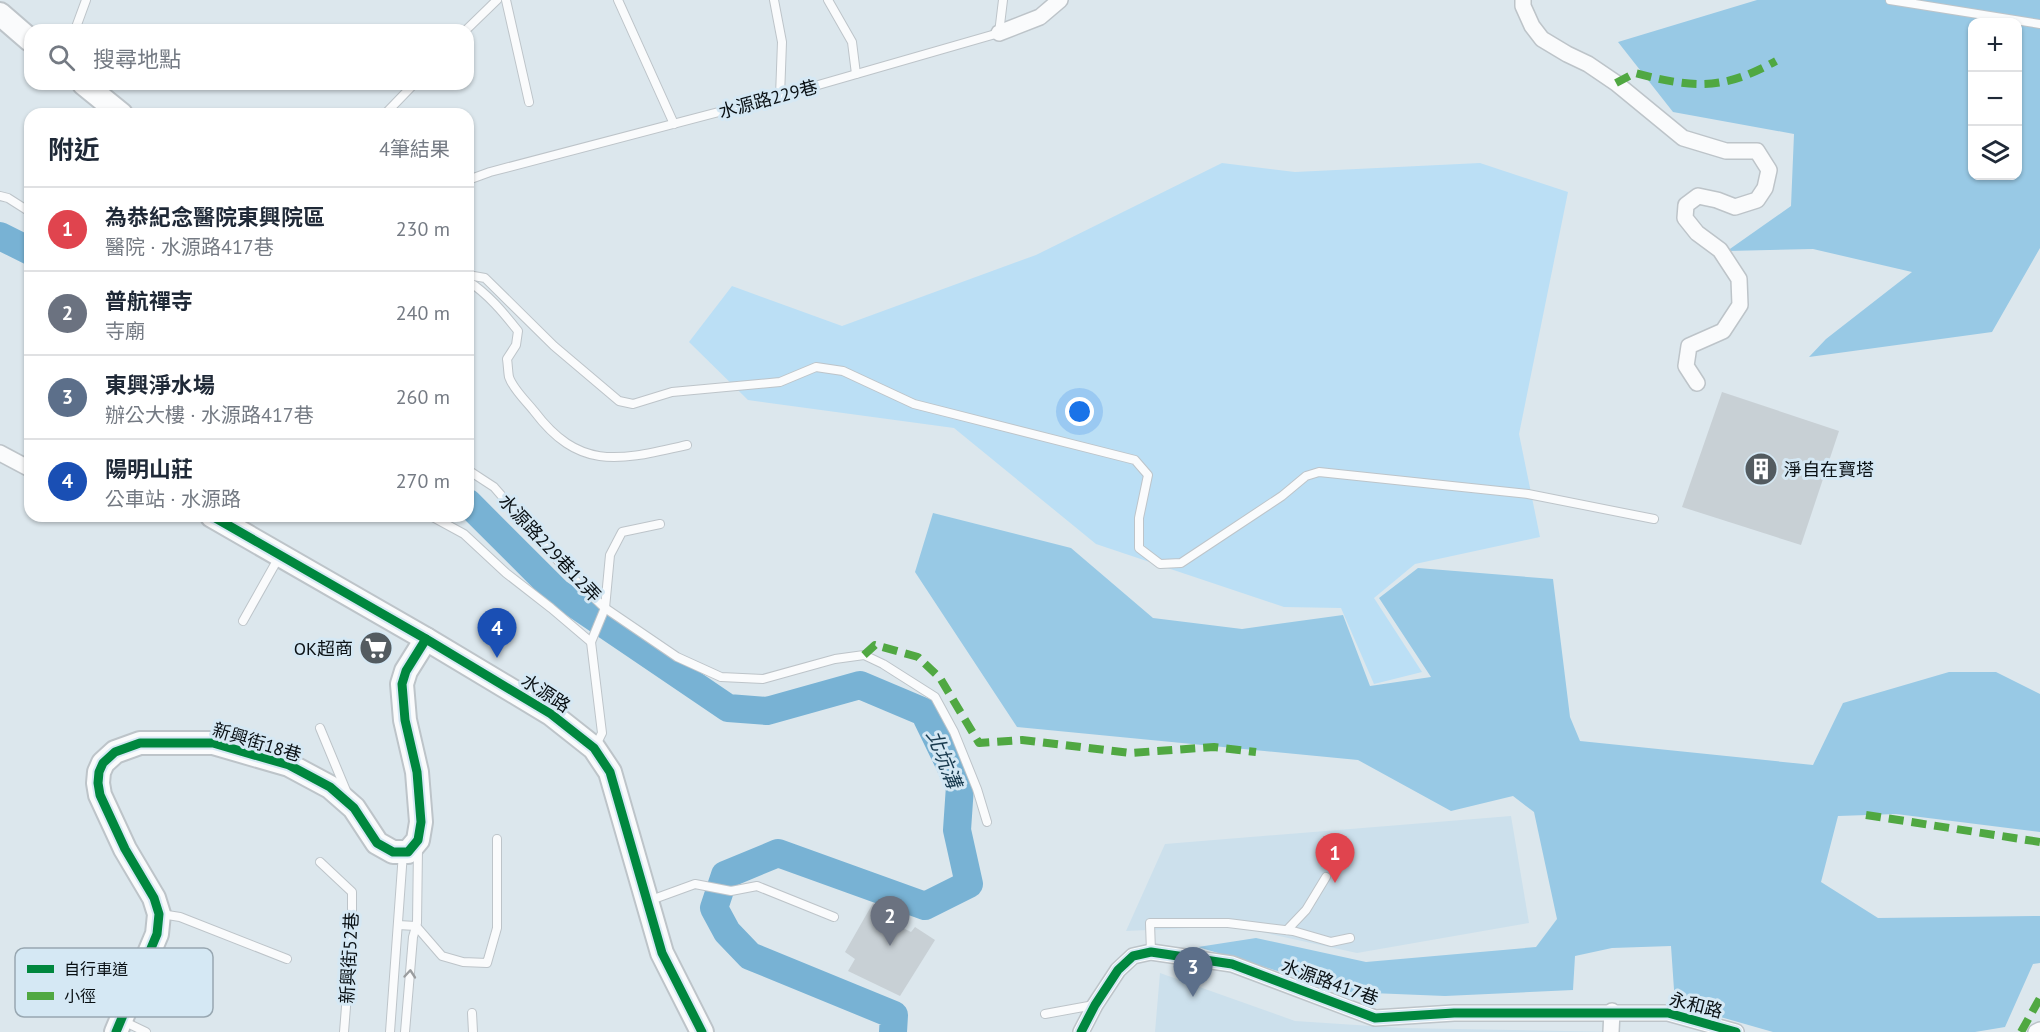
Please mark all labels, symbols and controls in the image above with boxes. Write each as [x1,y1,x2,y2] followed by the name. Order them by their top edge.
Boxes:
[1968,18,2022,180] map controls
[1968,18,2022,72] button: +
[24,24,474,90] search box
[45,41,78,74] icon: search
[93,45,181,73] text: 搜尋地點
[1968,72,2022,126] button: −
[716,75,820,123] street label: 水源路229巷
[1968,126,2022,180] button: layers
[48,133,100,166] text: 附近
[379,136,450,162] text: 4筆結果
[105,203,325,231] text: 為恭紀念醫院東興院區
[62,216,73,242] text: 1
[396,216,450,242] text: 230 m
[105,234,274,260] text: 醫院 · 水源路417巷
[105,287,193,315] text: 普航禪寺
[62,300,73,326] text: 2
[396,300,450,326] text: 240 m
[105,318,145,344] text: 寺廟
[105,371,215,399] text: 東興淨水場
[62,384,73,410] text: 3
[396,384,450,410] text: 260 m
[1065,397,1094,426] your location
[105,402,314,428] text: 辦公大樓 · 水源路417巷
[1743,451,1779,487] building icon: 淨自在寶塔
[105,455,193,483] text: 陽明山莊
[1784,458,1874,481] place label: 淨自在寶塔
[62,468,73,494] text: 4
[396,468,450,494] text: 270 m
[105,486,241,512] text: 公車站 · 水源路
[494,489,606,607] street label: 水源路229巷12弄
[478,608,516,658] pin: 4
[358,630,394,666] supermarket icon: OK超商
[294,637,353,660] place label: OK超商
[517,669,575,717] street label: 水源路
[210,718,304,766] street label: 新興街18巷
[921,726,968,794] water label: 北坑溝
[1316,834,1354,883] pin: 1
[870,896,910,946] pin: 2
[335,912,363,1004] street label: 新興街52巷
[15,948,213,1017] legend
[1174,948,1212,997] pin: 3
[1278,954,1382,1010] street label: 水源路417巷
[64,959,128,979] text: 自行車道
[403,969,416,978] one-way arrow
[64,986,96,1006] text: 小徑
[1667,987,1725,1023] street label: 永和路

